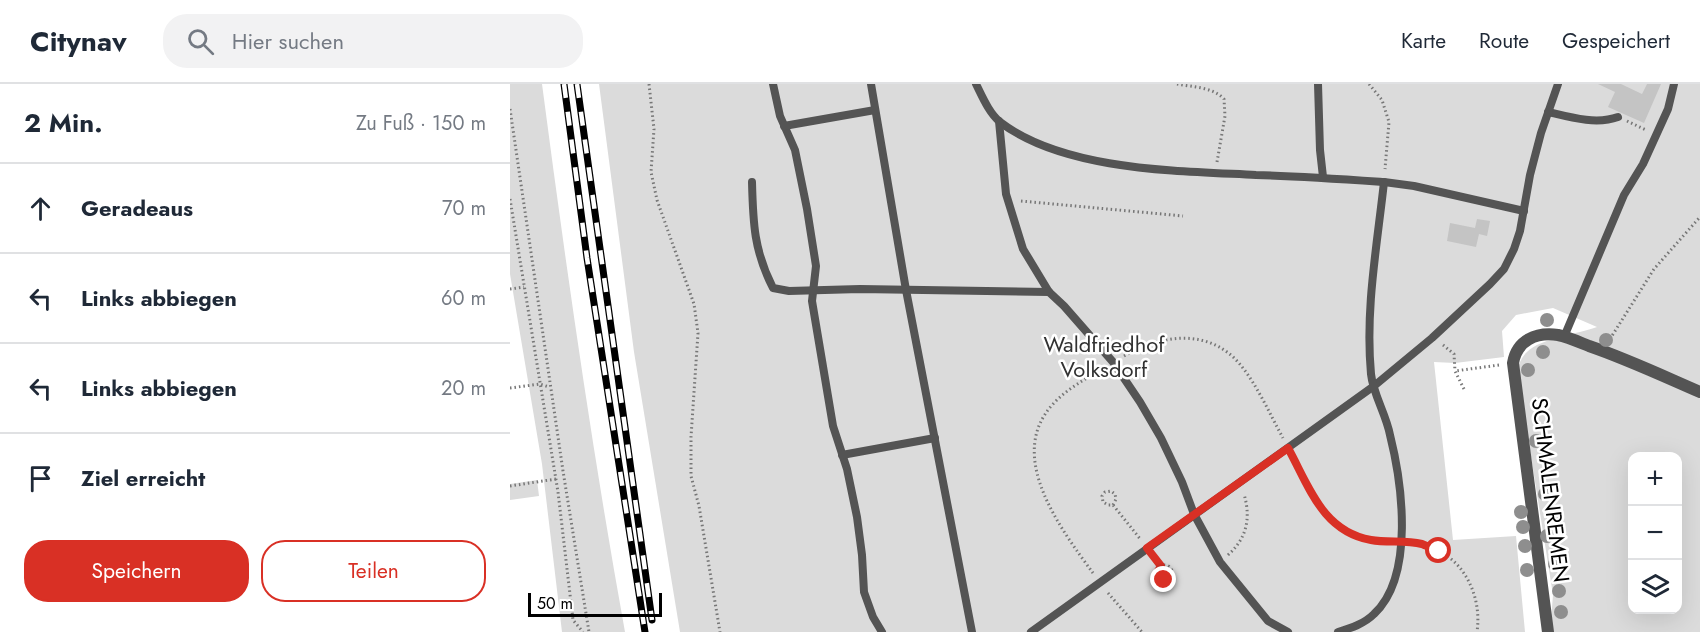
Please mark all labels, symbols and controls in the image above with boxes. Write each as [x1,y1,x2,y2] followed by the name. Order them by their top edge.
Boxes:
[163,14,583,68] search box
[30,21,127,62] text: Citynav
[184,25,217,58] icon: search
[232,25,344,57] text: Hier suchen
[1401,26,1446,56] text: Karte
[1479,26,1529,56] text: Route
[1562,26,1670,56] text: Gespeichert
[24,104,103,142] text: 2 Min.
[356,109,486,138] text: Zu Fuß · 150 m
[24,192,57,225] icon: ahead
[81,192,193,224] text: Geradeaus
[442,194,486,223] text: 70 m
[24,282,57,315] icon: left
[81,282,237,314] text: Links abbiegen
[441,284,486,313] text: 60 m
[1043,328,1165,385] park label: Waldfriedhof Volksdorf
[24,372,57,405] icon: left
[81,372,237,404] text: Links abbiegen
[441,374,486,403] text: 20 m
[1524,396,1578,584] street label: SCHMALENREMEN
[1628,452,1682,614] map controls
[1628,452,1682,506] button: +
[24,462,57,495] icon: arrive
[81,462,205,494] text: Ziel erreicht
[1628,506,1682,560] button: −
[1425,537,1451,563] route start
[24,540,249,602] button: Speichern
[261,540,486,602] button: Teilen
[1628,560,1682,614] button: layers
[1150,566,1176,592] route end
[528,590,662,618] scale bar
[537,592,573,615] text: 50 m

